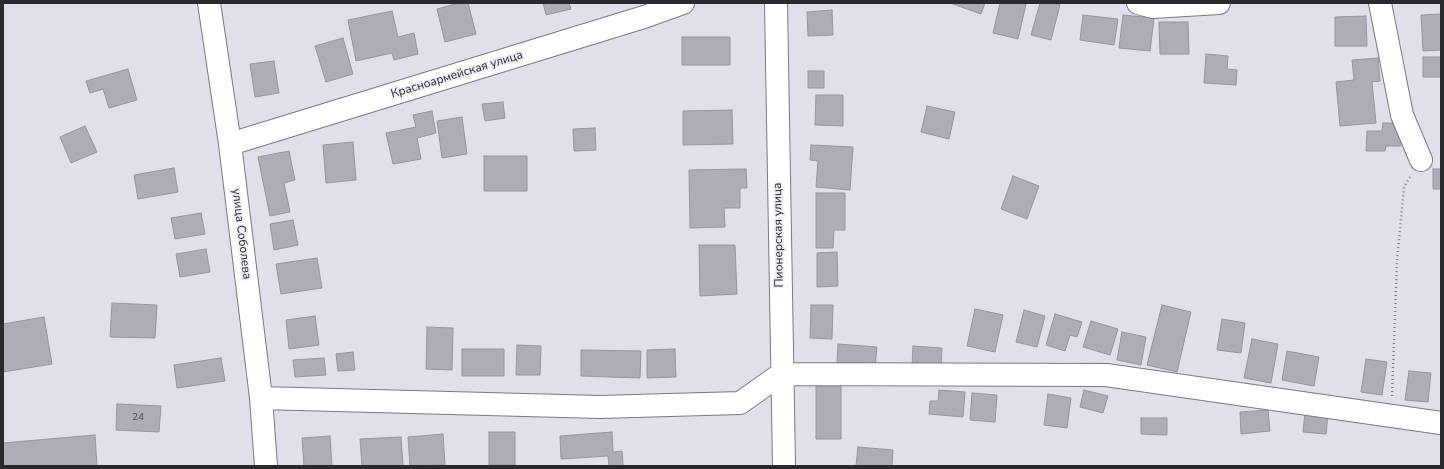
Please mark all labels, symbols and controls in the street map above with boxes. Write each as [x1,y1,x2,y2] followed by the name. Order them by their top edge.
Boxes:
[389,48,525,102] street label: Красноармейская улица
[771,182,787,288] street label: Пионерская улица
[228,188,254,280] street label: улица Соболева
[132,412,144,424] house number: 24

